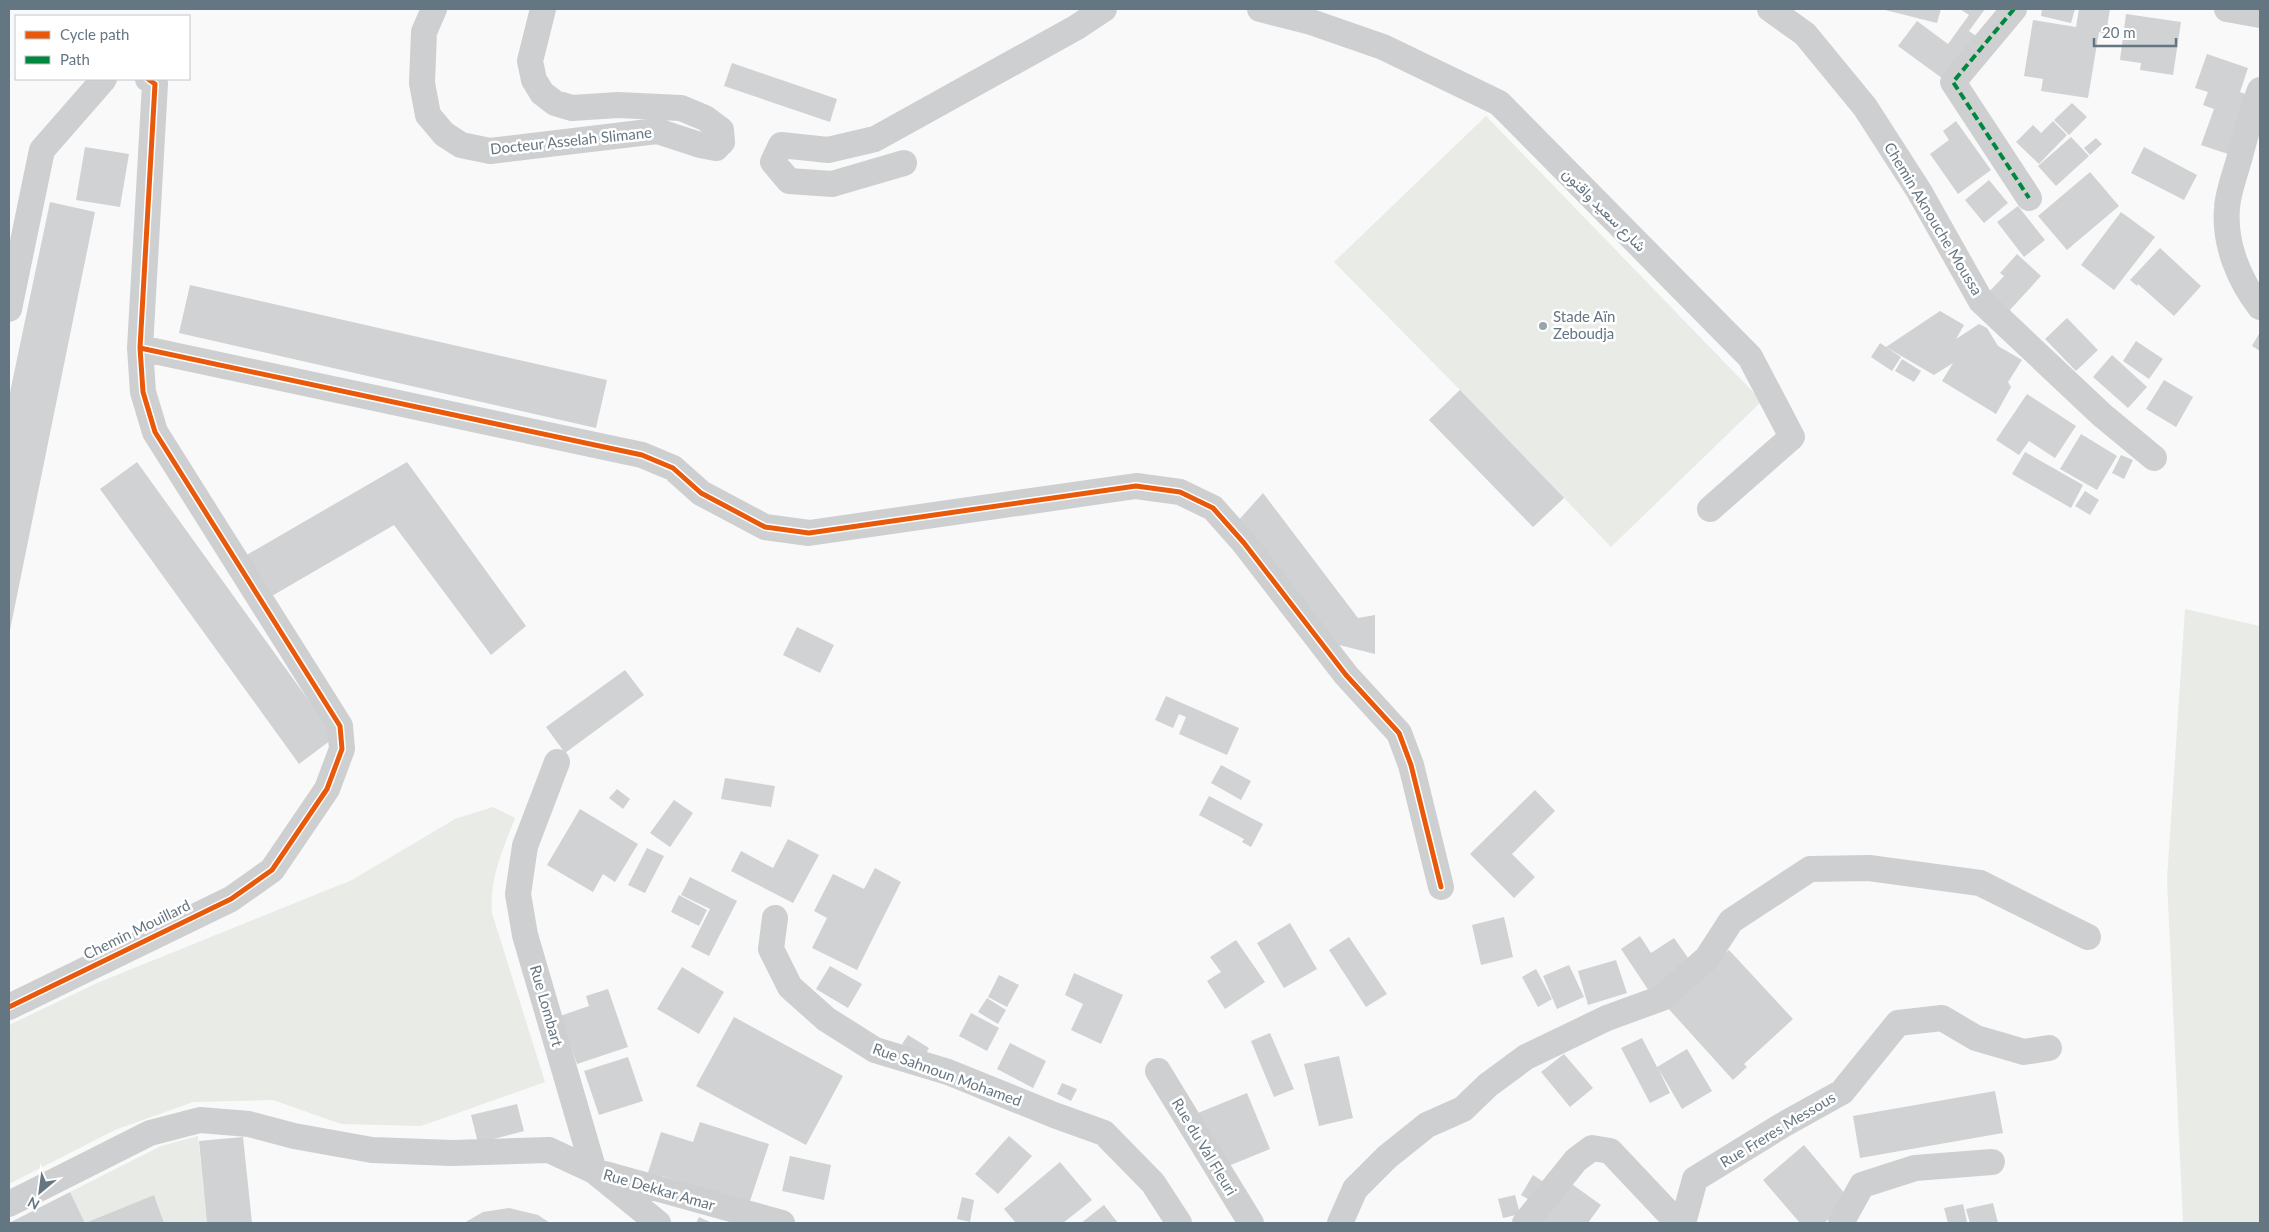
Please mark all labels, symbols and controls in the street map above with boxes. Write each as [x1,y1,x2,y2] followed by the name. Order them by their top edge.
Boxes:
[15,15,190,80] legend
[2094,15,2176,47] scale bar
[2102,23,2136,41] text: 20 m
[60,25,129,43] text: Cycle path
[60,50,90,68] text: Path
[489,123,653,157] street label: Docteur Asselah Slimane
[1881,139,1987,298] street label: Chemin Aknouche Moussa
[1557,164,1650,257] street label: شارع سعيد واقنون
[1553,307,1615,342] place label: Stade Aïn Zeboudja
[1537,320,1549,332] marker: Stade Aïn Zeboudja
[80,895,193,963] street label: Chemin Mouillard
[527,963,567,1049] street label: Rue Lombart
[870,1039,1024,1109] street label: Rue Sahnoun Mohamed
[1716,1088,1838,1171] street label: Rue Freres Messous
[1169,1095,1241,1198] street label: Rue du Val Fleuri
[602,1165,718,1214] street label: Rue Dekkar Amar
[15,1167,65,1217] north arrow
[25,1194,42,1214] text: N

